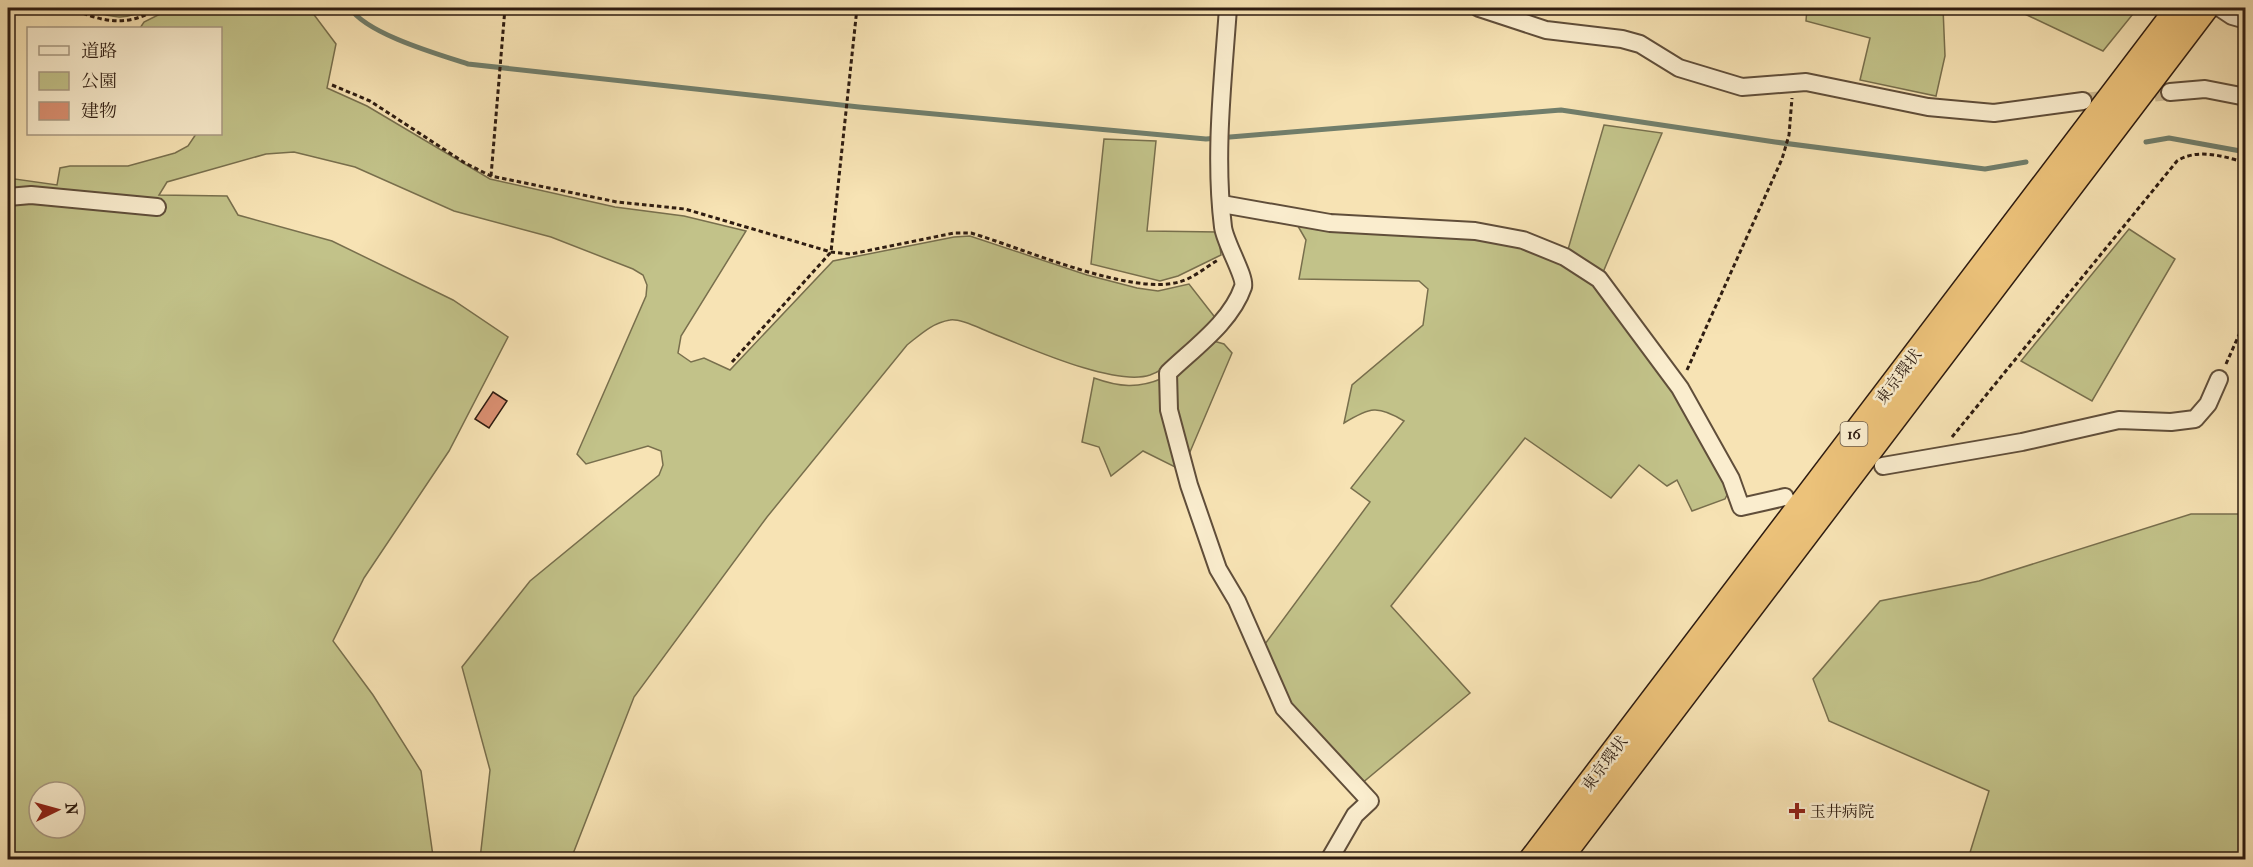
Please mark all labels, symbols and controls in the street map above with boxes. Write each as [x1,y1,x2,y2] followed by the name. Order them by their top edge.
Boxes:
[27,27,222,135] legend
[81,41,117,62] text: 道路
[81,71,117,92] text: 公園
[81,101,117,122] text: 建物
[1872,345,1925,408] street label: 東京環状
[1840,422,1868,446] road number: 16
[1578,732,1631,795] street label: 東京環状
[27,780,87,840] north arrow
[61,802,82,816] text: N
[1788,802,1806,820] marker: 玉井病院
[1810,802,1874,821] place label: 玉井病院

